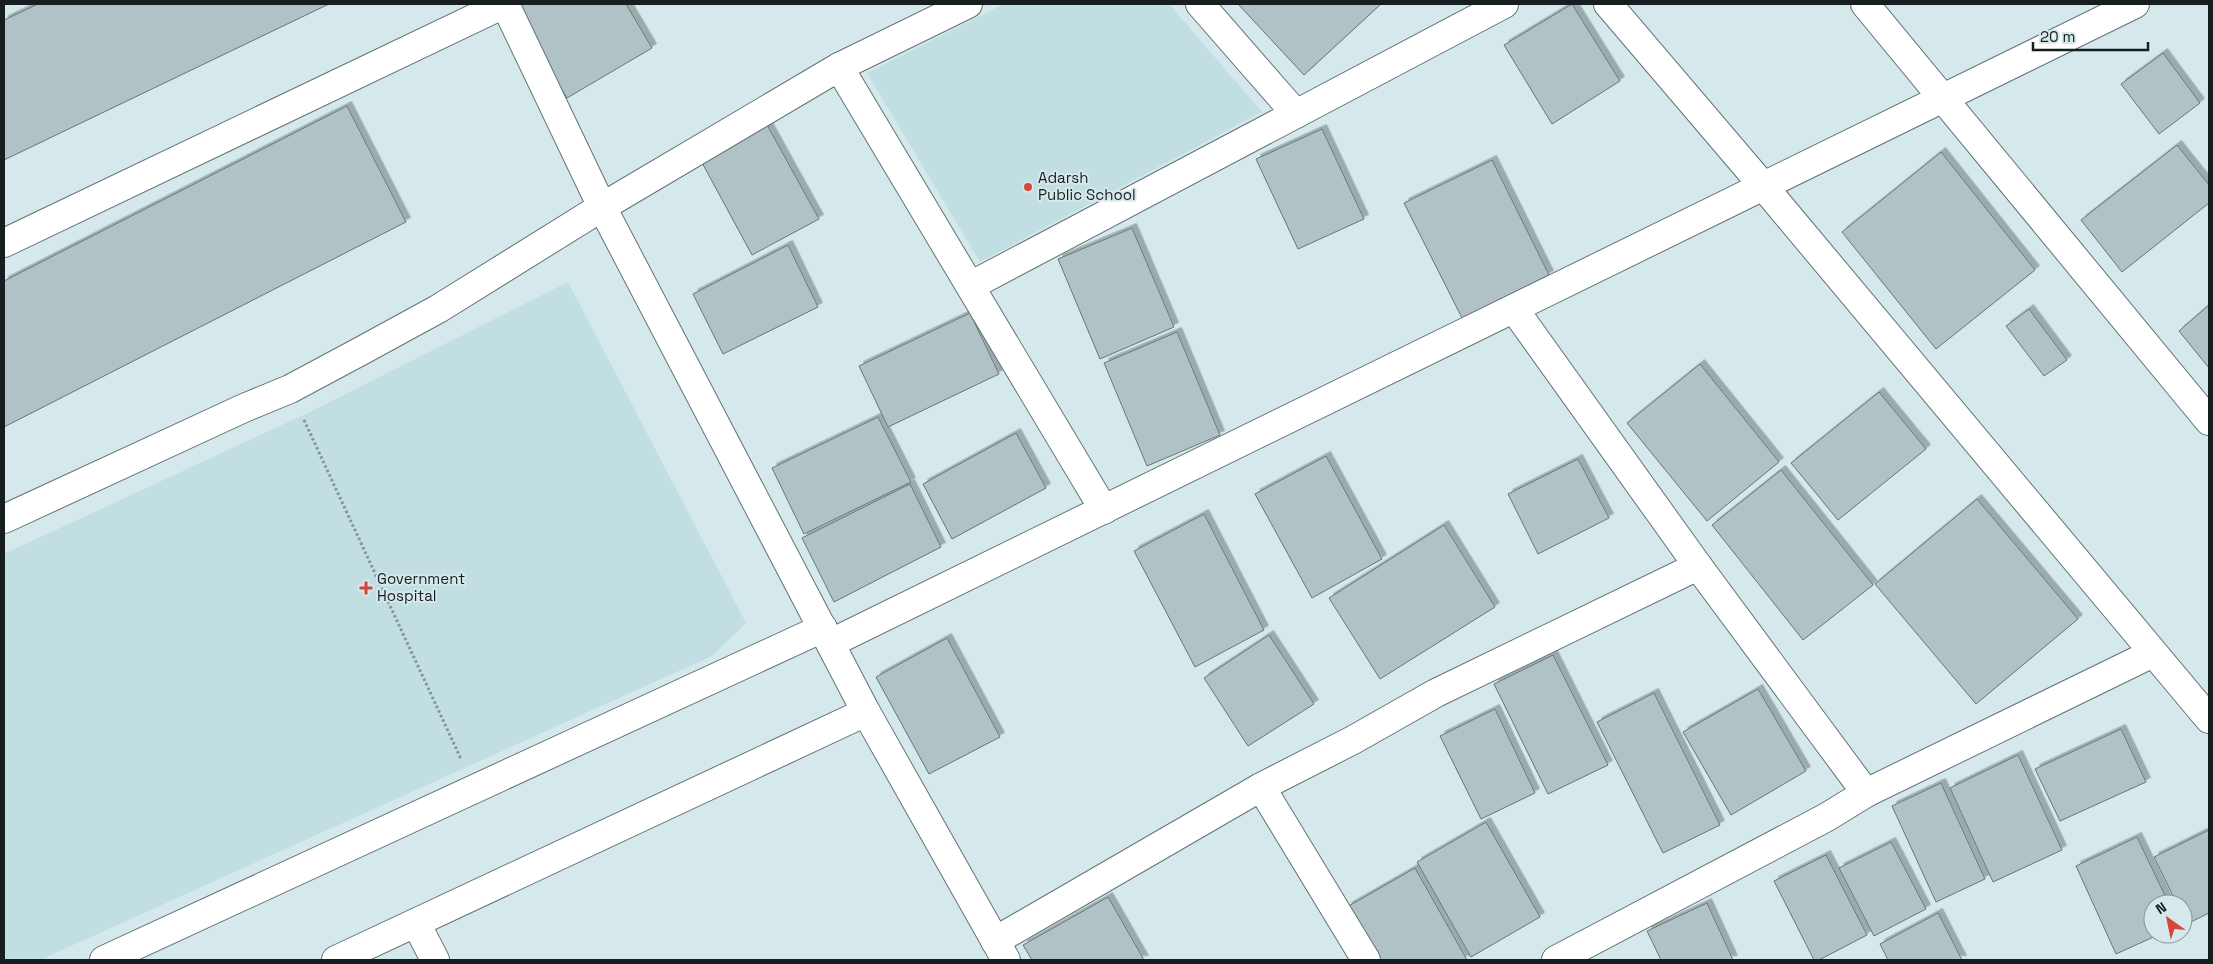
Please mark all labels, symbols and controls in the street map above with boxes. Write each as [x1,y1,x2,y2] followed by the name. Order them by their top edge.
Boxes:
[2033,20,2148,52] scale bar
[2040,27,2075,46] text: 20 m
[1038,168,1136,204] place label: Adarsh Public School
[1022,181,1034,193] marker: Adarsh Public School
[377,569,465,605] place label: Government Hospital
[359,581,373,595] marker: Government Hospital
[2143,894,2193,944] north arrow
[2152,898,2170,918] text: N

